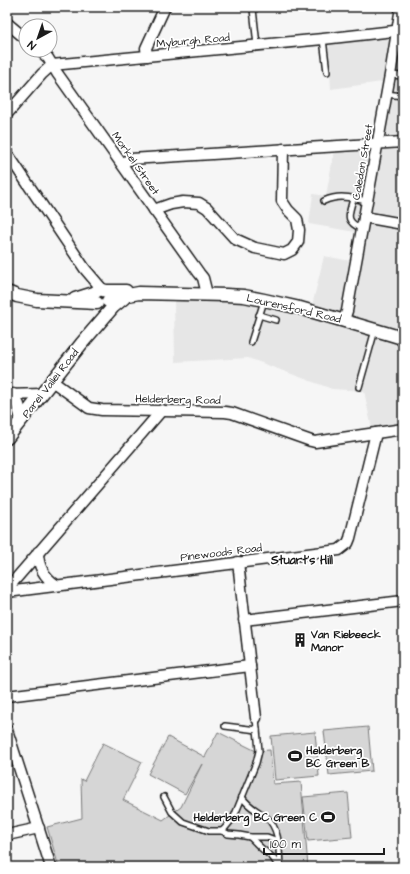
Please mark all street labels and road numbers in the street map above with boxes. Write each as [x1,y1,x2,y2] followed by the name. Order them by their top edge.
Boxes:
[156,30,231,52] street label: Myburgh Road
[348,122,377,201] street label: Caledon Street
[108,129,163,198] street label: Morkel Street
[245,290,343,327] street label: Lourensford Road
[19,345,82,421] street label: Parel Vallei Road
[135,391,221,409] street label: Helderberg Road
[179,540,263,565] street label: Pinewoods Road

